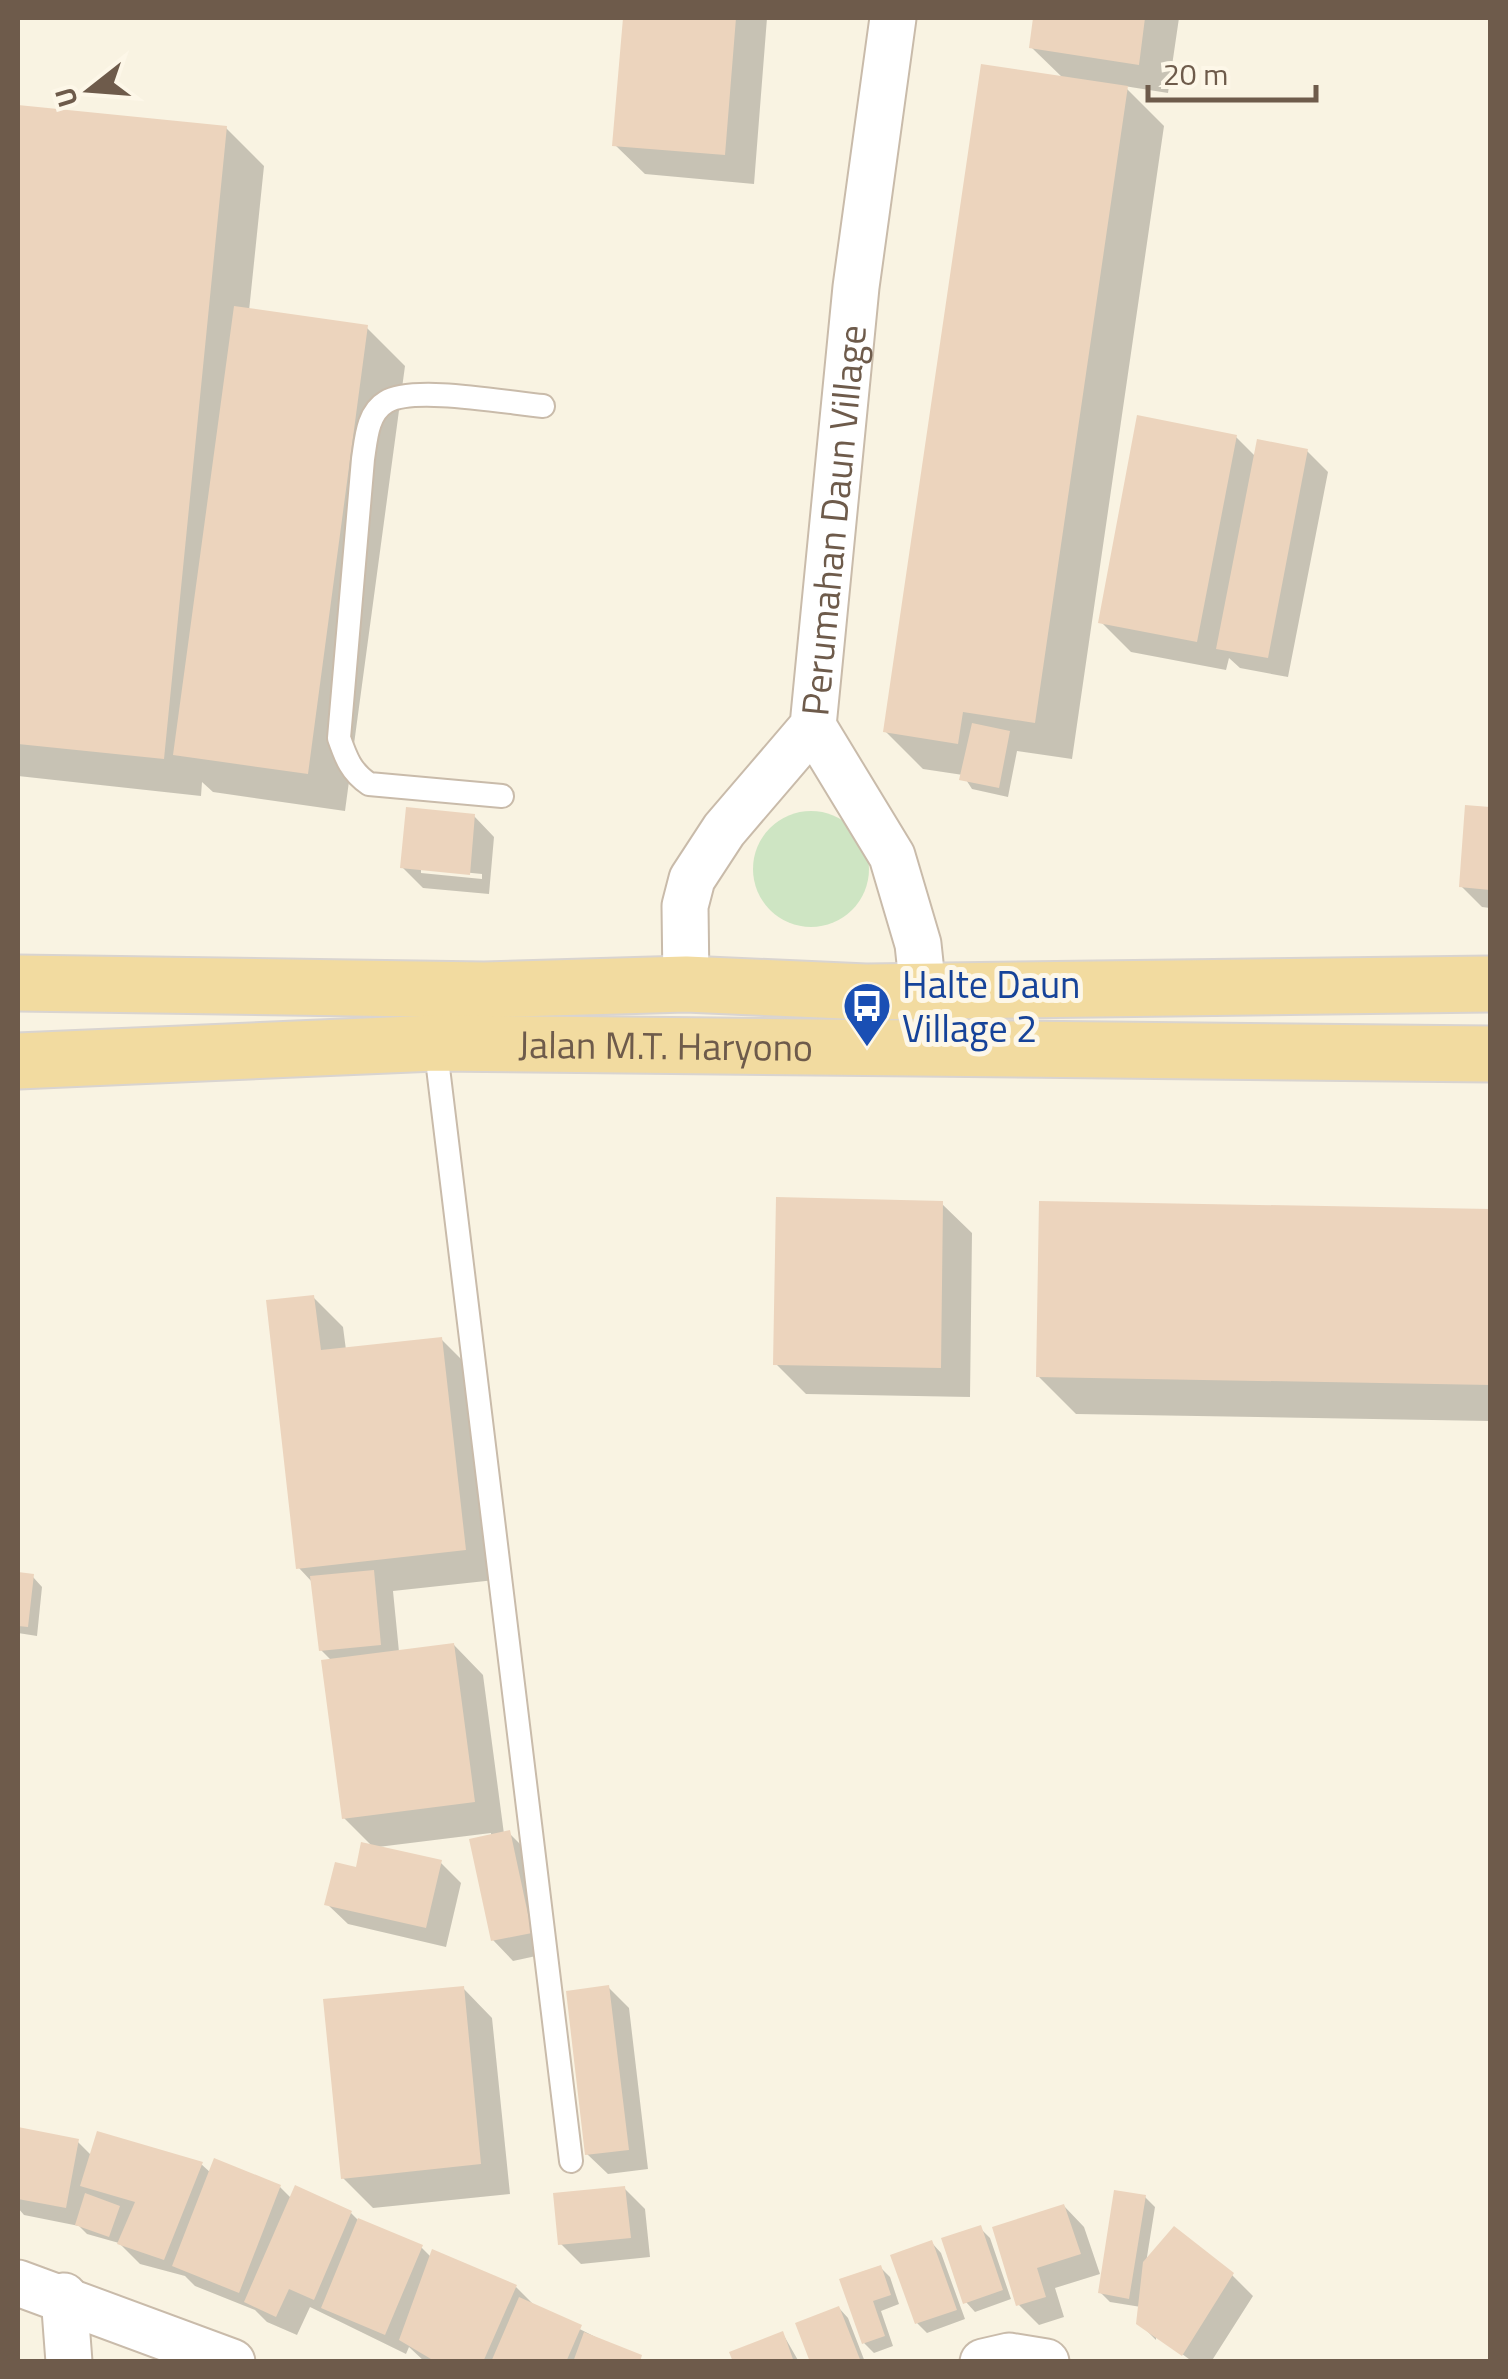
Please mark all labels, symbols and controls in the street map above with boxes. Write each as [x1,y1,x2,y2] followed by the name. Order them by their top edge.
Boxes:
[40,40,140,140] north arrow
[1148,40,1316,102] scale bar
[1163,51,1228,97] text: 20 m
[42,82,89,112] text: U
[785,322,881,718] street label: Perumahan Daun Village
[902,955,1081,1057] place label: Halte Daun Village 2
[841,980,893,1048] bus stop icon: Halte Daun Village 2
[518,1015,813,1076] street label: Jalan M.T. Haryono

